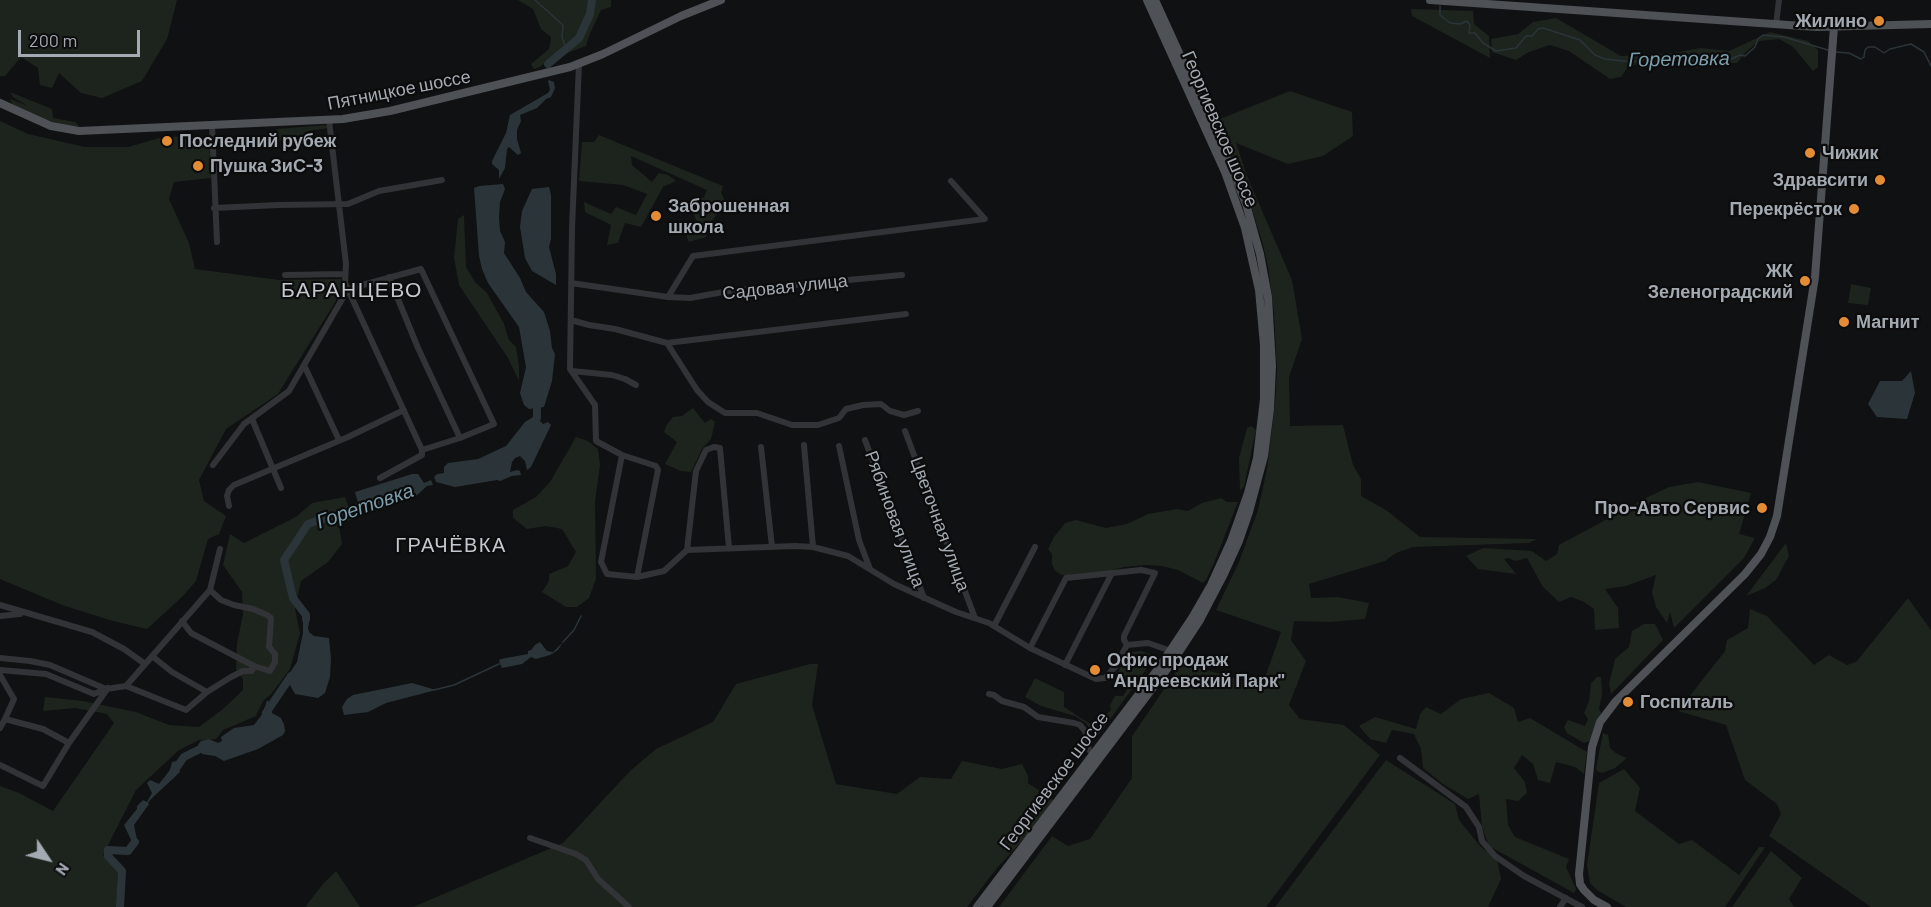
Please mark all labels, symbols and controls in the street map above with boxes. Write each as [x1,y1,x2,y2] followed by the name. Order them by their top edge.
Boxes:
[1795,10,1867,32] place label: Жилино
[1872,14,1886,28] marker: Жилино
[21,18,142,56] scale bar
[29,29,77,51] text: 200 m
[1628,46,1730,72] water label: Горетовка
[1177,48,1263,210] street label: Георгиевское шоссе
[326,66,472,114] street label: Пятницкое шоссе
[179,130,336,152] place label: Последний рубеж
[160,134,174,148] marker: Последний рубеж
[1822,142,1879,164] place label: Чижик
[1803,146,1817,160] marker: Чижик
[210,155,323,177] place label: Пушка ЗиС-3
[191,159,205,173] marker: Пушка ЗиС-3
[1773,169,1868,191] place label: Здравсити
[1873,173,1887,187] marker: Здравсити
[668,195,790,238] place label: Заброшенная школа
[1729,198,1842,220] place label: Перекрёсток
[1847,202,1861,216] marker: Перекрёсток
[649,209,663,223] marker: Заброшенная школа
[1648,260,1793,302] place label: ЖК Зеленоградский
[721,270,849,304] street label: Садовая улица
[1798,274,1812,288] marker: ЖК Зеленоградский
[281,277,423,303] district label: БАРАНЦЕВО
[1856,311,1919,333] place label: Магнит
[1837,315,1851,329] marker: Магнит
[860,448,930,590] street label: Рябиновая улица
[906,454,974,594] street label: Цветочная улица
[313,478,417,534] water label: Горетовка
[1595,497,1750,519] place label: Про-Авто Сервис
[1755,501,1769,515] marker: Про-Авто Сервис
[395,533,507,557] district label: ГРАЧЁВКА
[1107,649,1285,692] place label: Офис продаж "Андреевский Парк"
[1088,663,1102,677] marker: Офис продаж "Андреевский Парк"
[1640,691,1733,713] place label: Госпиталь
[1621,695,1635,709] marker: Госпиталь
[995,708,1113,854] street label: Георгиевское шоссе
[18,829,78,889] north arrow
[52,860,74,879] text: N

